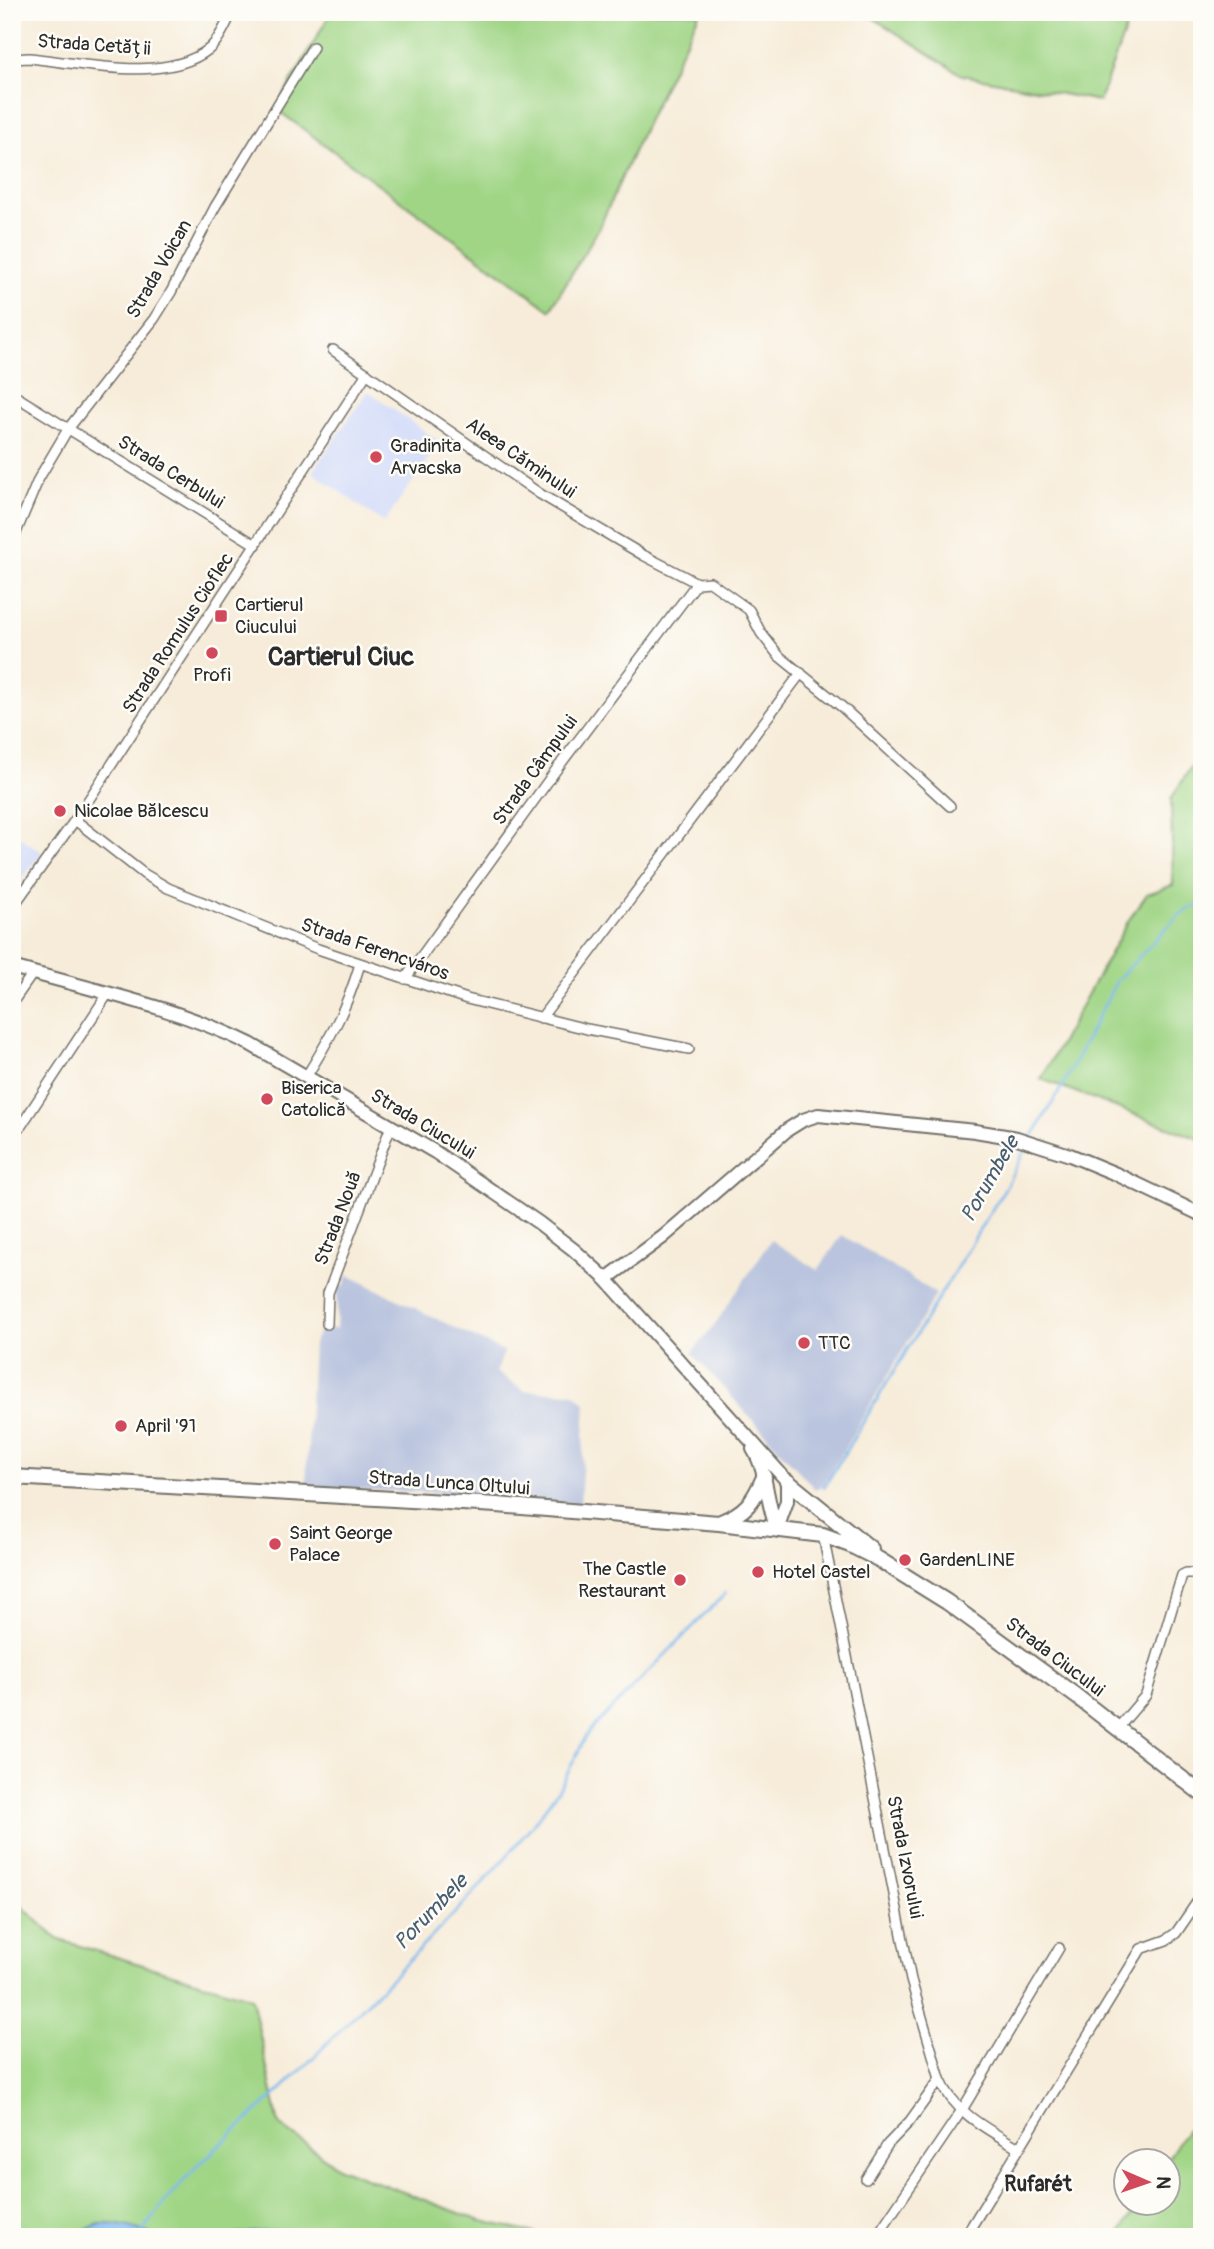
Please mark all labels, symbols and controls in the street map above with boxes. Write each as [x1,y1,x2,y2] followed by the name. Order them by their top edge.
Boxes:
[37,29,151,61] street label: Strada Cetății
[121,215,197,323] street label: Strada Voican
[461,412,581,504] street label: Aleea Căminului
[113,430,229,514] street label: Strada Cerbului
[390,434,462,480] place label: Gradinita Arvacska
[368,449,384,465] marker: Gradinita Arvacska
[117,548,239,718] street label: Strada Romulus Cioflec
[235,593,304,639] place label: Cartierul Ciucului
[213,608,229,624] marker: Cartierul Ciucului
[268,641,414,673] district label: Cartierul Ciuc
[204,645,220,661] marker: Profi
[193,663,231,687] place label: Profi
[487,710,583,830] street label: Strada Câmpului
[74,799,209,823] place label: Nicolae Bălcescu
[52,803,68,819] marker: Nicolae Bălcescu
[298,912,453,986] street label: Strada Ferencváros
[281,1076,346,1122] place label: Biserica Catolică
[366,1083,480,1165] street label: Strada Ciucului
[259,1091,275,1107] marker: Biserica Catolică
[955,1129,1027,1227] water label: Porumbele
[309,1167,367,1269] street label: Strada Nouă
[818,1331,851,1355] place label: TTC
[796,1335,812,1351] marker: TTC
[135,1414,196,1438] place label: April '91
[113,1418,129,1434] marker: April '91
[368,1465,530,1501] street label: Strada Lunca Oltului
[289,1521,393,1567] place label: Saint George Palace
[267,1536,283,1552] marker: Saint George Palace
[919,1548,1015,1572] place label: GardenLINE
[897,1552,913,1568] marker: GardenLINE
[578,1557,667,1603] place label: The Castle Restaurant
[772,1560,871,1584] place label: Hotel Castel
[750,1564,766,1580] marker: Hotel Castel
[672,1572,688,1588] marker: The Castle Restaurant
[1001,1612,1109,1702] street label: Strada Ciucului
[881,1794,929,1920] street label: Strada Izvorului
[388,1867,476,1956] water label: Porumbele
[1112,2148,1182,2218] north arrow
[1004,2171,1072,2198] district label: Rufarét
[1151,2176,1175,2190] text: N

